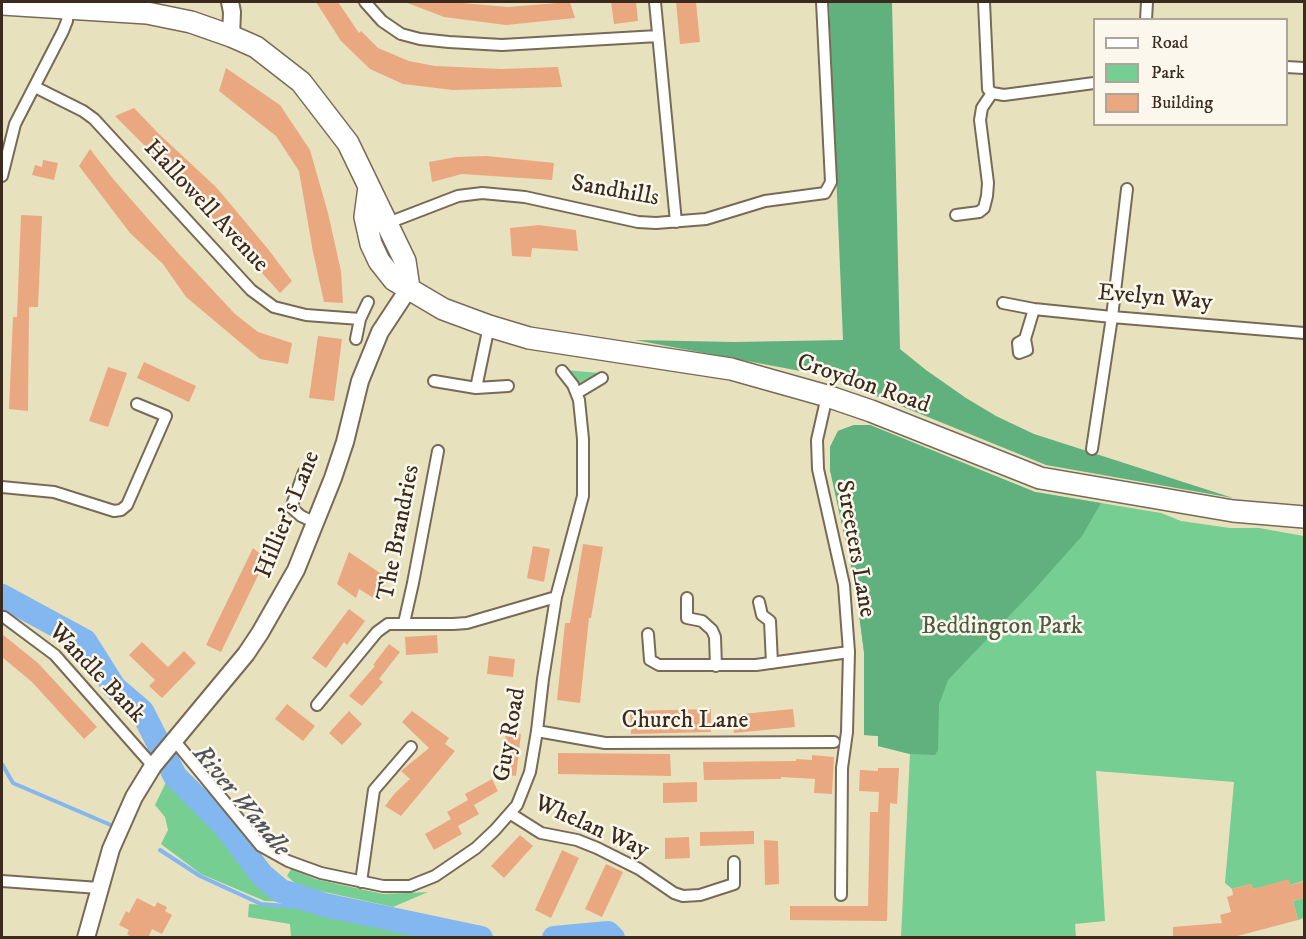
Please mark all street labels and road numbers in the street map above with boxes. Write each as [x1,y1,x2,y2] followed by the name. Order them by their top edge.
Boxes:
[136,135,274,279] street label: Hallowell Avenue
[569,170,661,214] street label: Sandhills
[1096,280,1214,318] street label: Evelyn Way
[793,349,933,421] street label: Croydon Road
[250,447,328,583] street label: Hillier's Lane
[373,463,427,603] street label: The Brandries
[828,478,880,620] street label: Streeters Lane
[41,618,151,730] street label: Wandle Bank
[489,686,533,784] street label: Guy Road
[622,708,748,736] street label: Church Lane
[529,790,653,866] street label: Whelan Way

